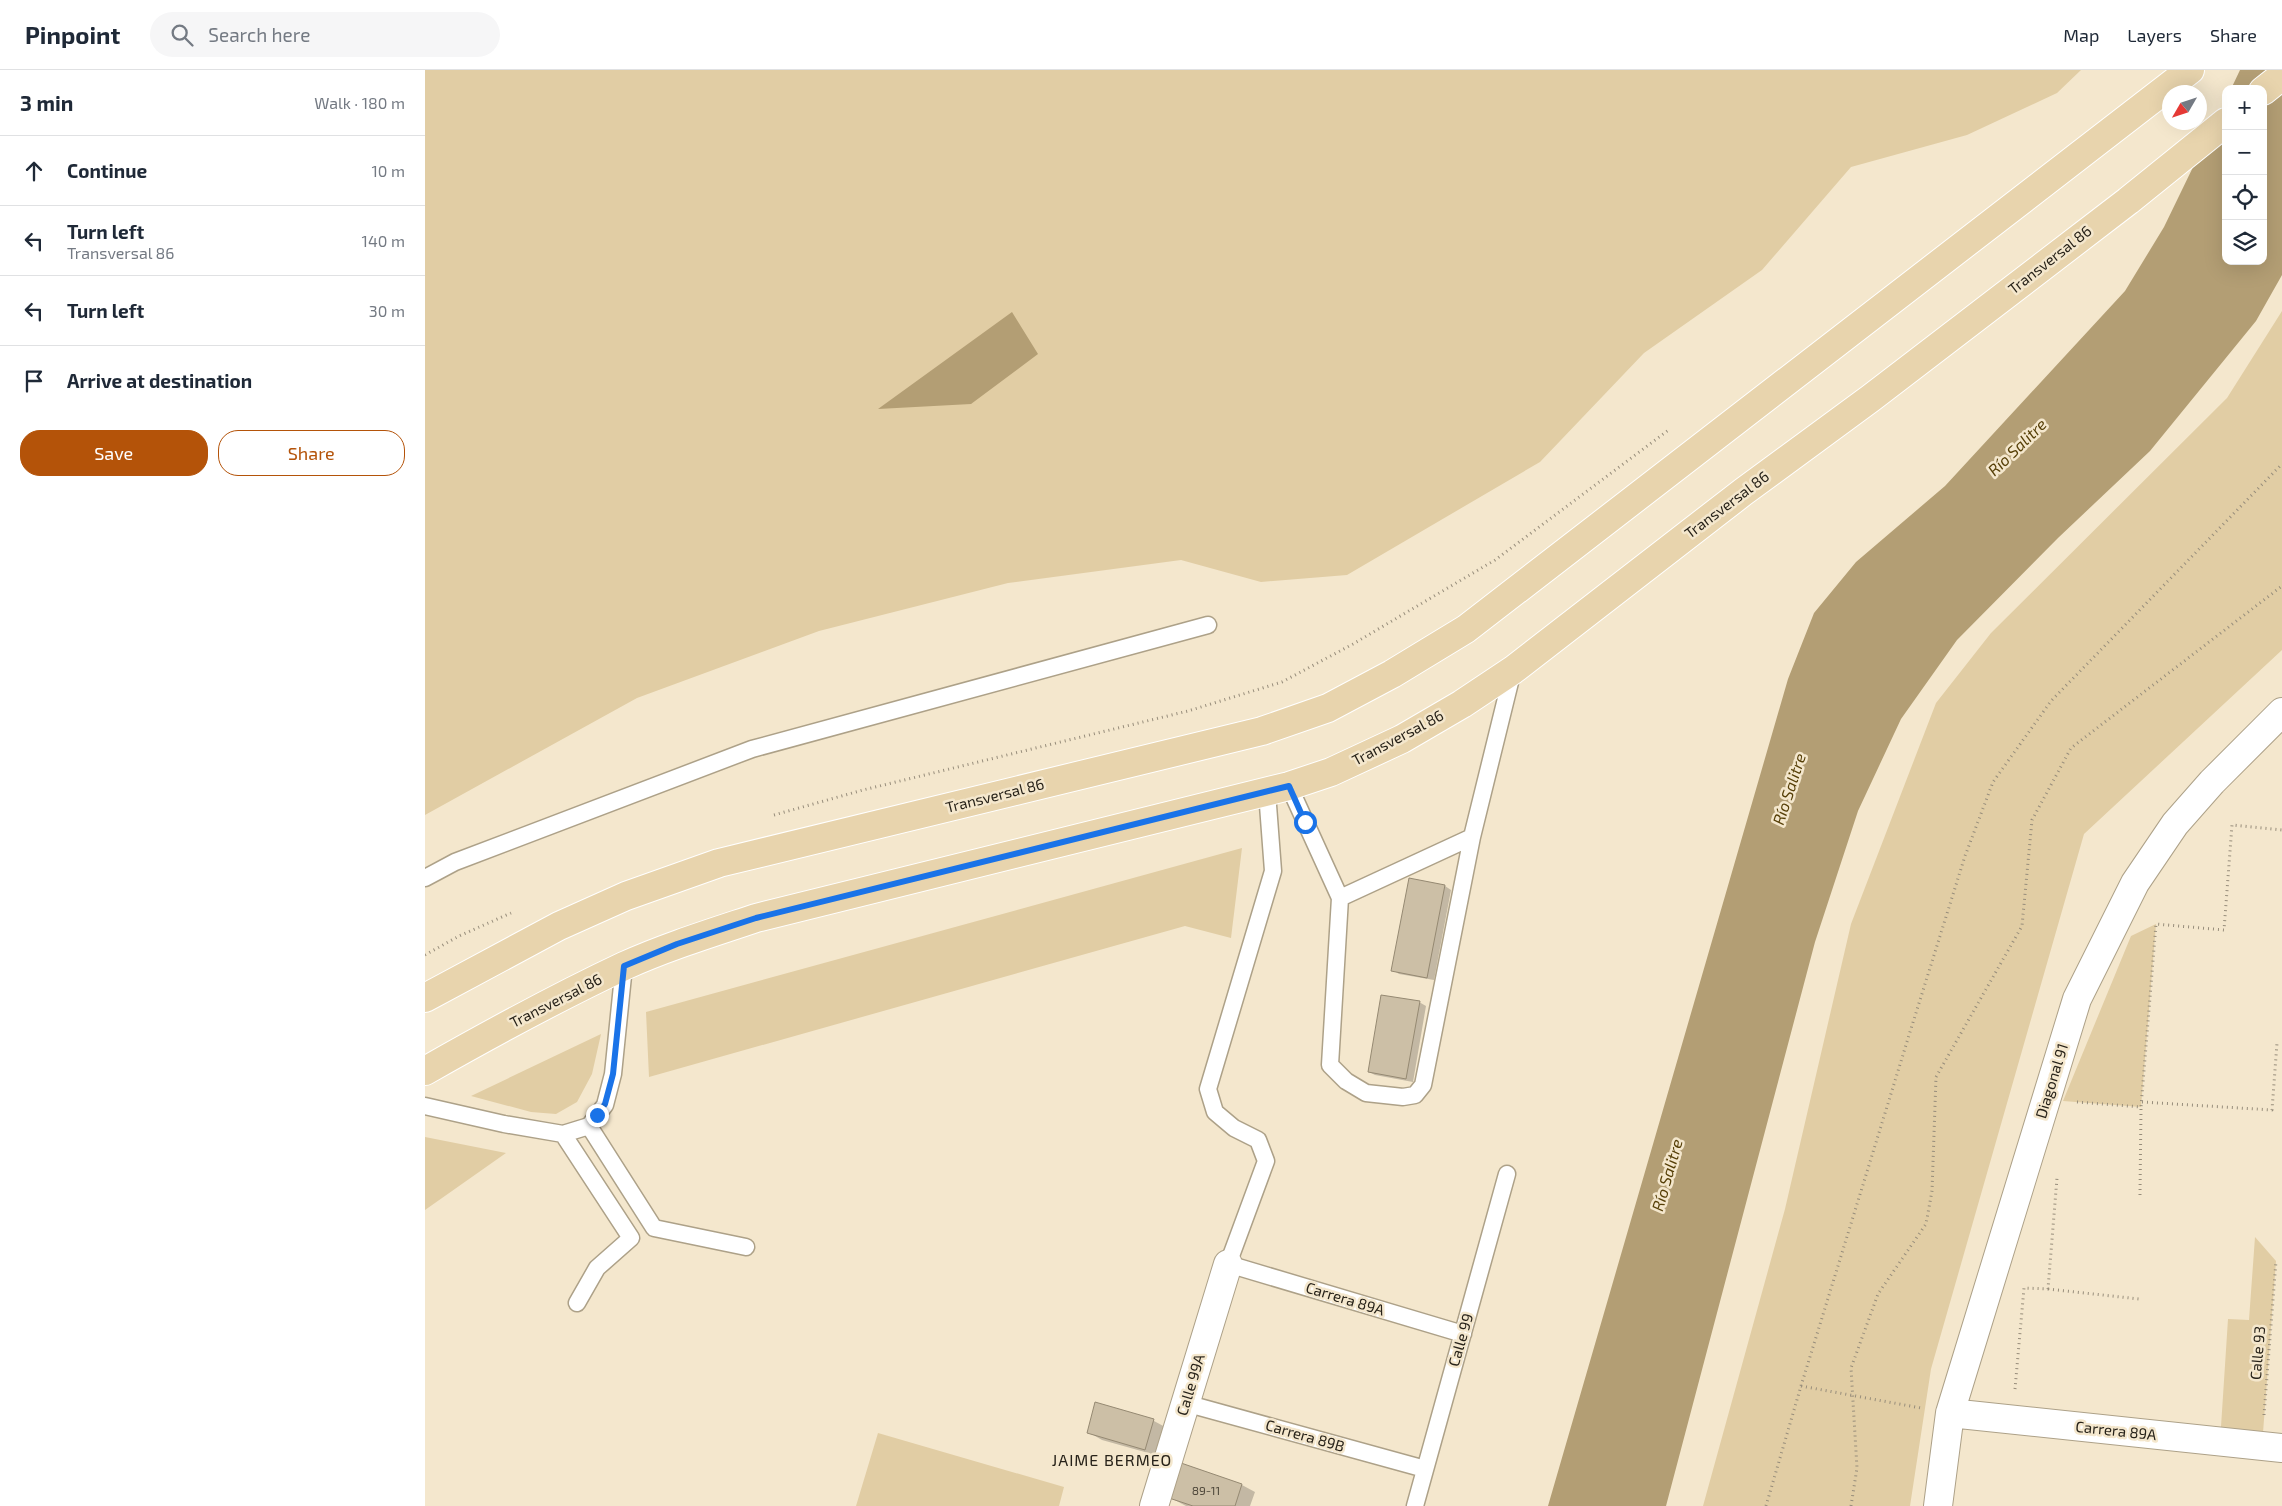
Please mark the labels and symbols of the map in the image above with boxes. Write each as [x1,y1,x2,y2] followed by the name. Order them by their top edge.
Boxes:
[2162,85,2207,130] north arrow
[2004,221,2095,297] street label: Transversal 86
[1983,414,2050,479] water label: Río Salitre
[1681,467,1772,542] street label: Transversal 86
[1349,706,1446,769] street label: Transversal 86
[1768,750,1809,827] water label: Río Salitre
[944,774,1046,816] street label: Transversal 86
[1294,811,1317,834] route start
[507,969,605,1031] street label: Transversal 86
[2031,1041,2071,1120] street label: Diagonal 91
[586,1104,609,1127] route end
[1647,1136,1686,1213] water label: Río Salitre
[1304,1278,1387,1319] street label: Carrera 89A
[1444,1311,1476,1368] street label: Calle 99
[2246,1325,2268,1381] street label: Calle 93
[1172,1351,1208,1418] street label: Calle 99A
[1264,1415,1347,1455] street label: Carrera 89B
[2075,1417,2158,1443] street label: Carrera 89A
[1052,1450,1172,1469] district label: JAIME BERMEO
[1192,1483,1220,1497] house number: 89-11

